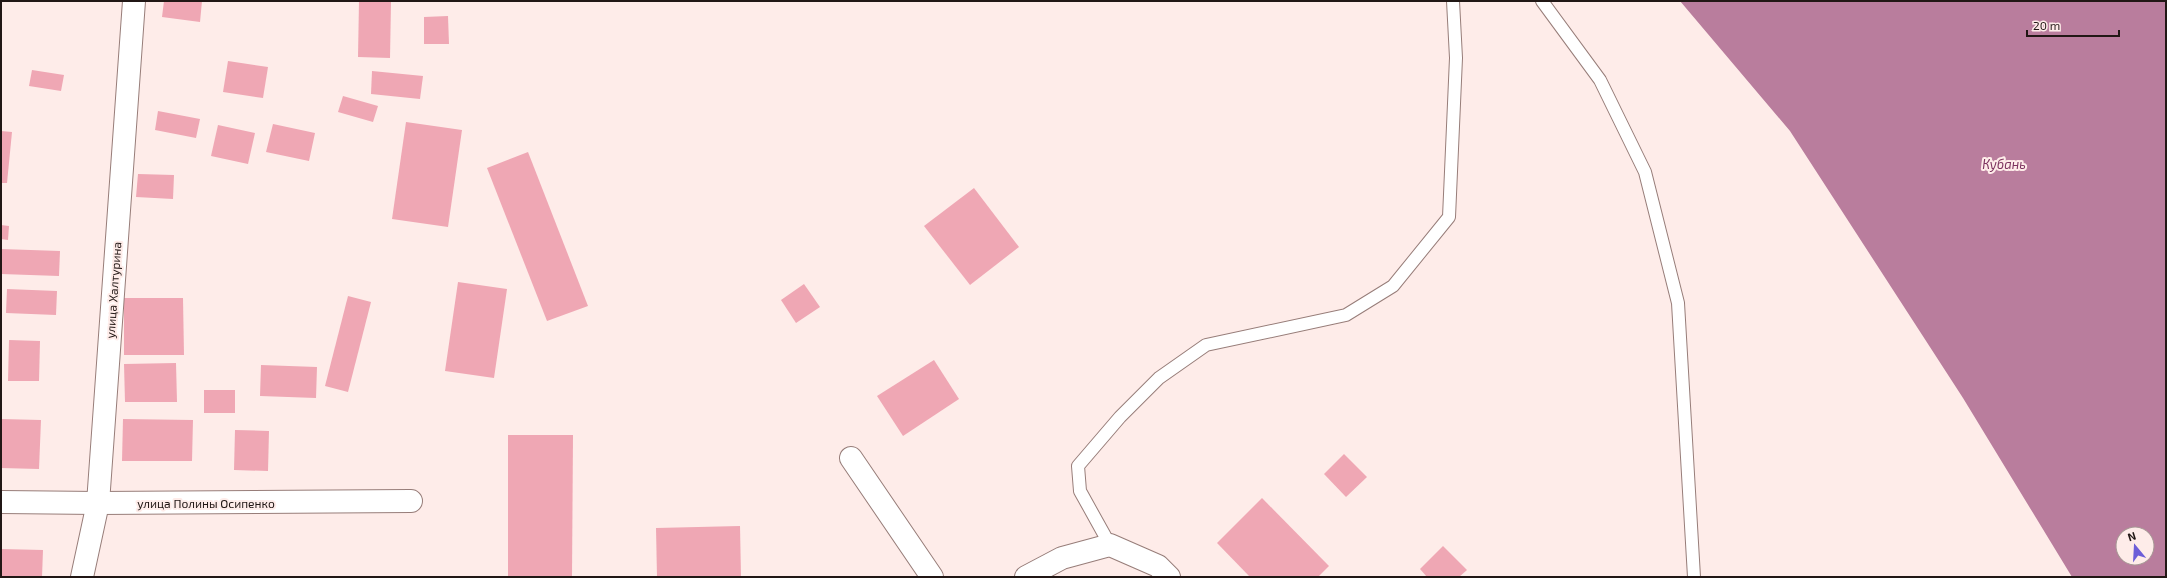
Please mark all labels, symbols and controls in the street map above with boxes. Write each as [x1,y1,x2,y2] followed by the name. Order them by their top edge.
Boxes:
[2027,12,2119,38] scale bar
[2033,18,2060,32] text: 20 m
[1982,156,2026,172] water label: Кубань
[103,241,124,339] street label: улица Халтурина
[137,496,275,511] street label: улица Полины Осипенко
[2115,526,2155,566] north arrow
[2126,529,2138,543] text: N

